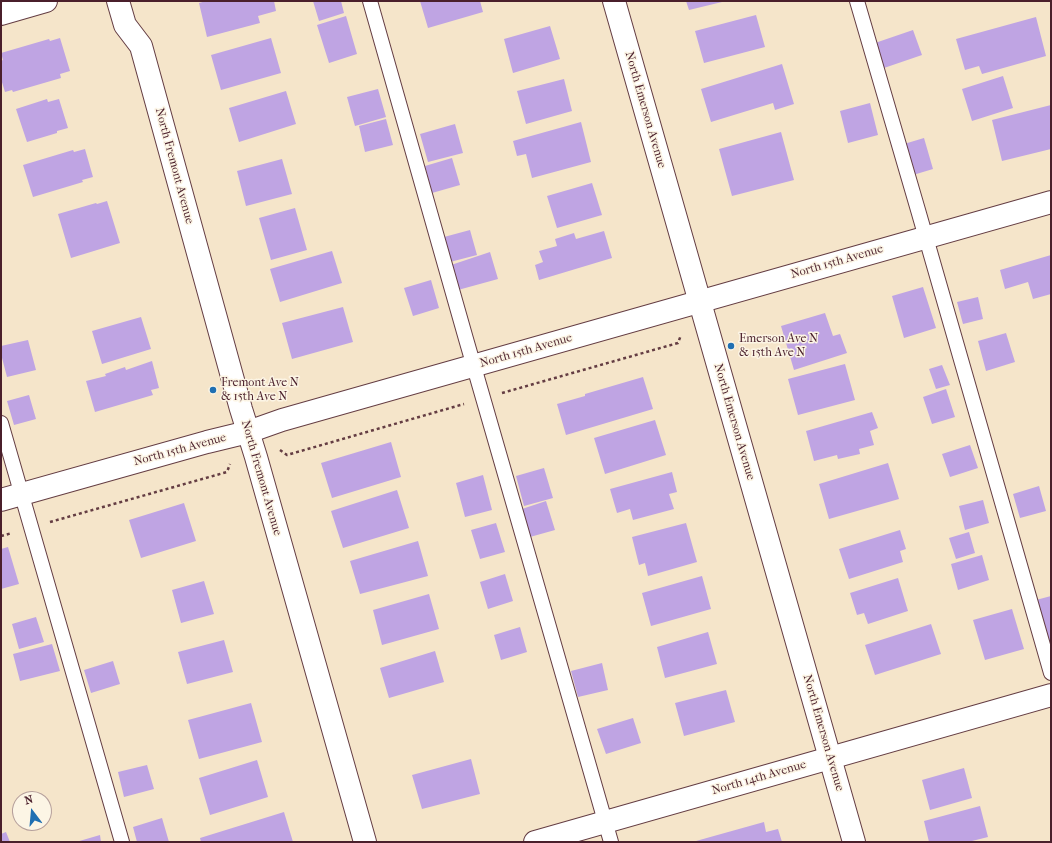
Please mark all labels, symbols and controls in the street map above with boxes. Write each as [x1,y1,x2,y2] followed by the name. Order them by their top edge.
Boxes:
[621,50,669,170] street label: North Emerson Avenue
[152,106,196,226] street label: North Fremont Avenue
[789,242,885,282] street label: North 15th Avenue
[478,331,574,371] street label: North 15th Avenue
[739,332,818,360] place label: Emerson Ave N & 15th Ave N
[726,341,736,351] marker: Emerson Ave N & 15th Ave N
[710,362,758,482] street label: North Emerson Avenue
[221,376,299,404] place label: Fremont Ave N & 15th Ave N
[208,385,218,395] marker: Fremont Ave N & 15th Ave N
[238,419,284,537] street label: North Fremont Avenue
[132,431,228,469] street label: North 15th Avenue
[799,673,847,793] street label: North Emerson Avenue
[710,758,808,798] street label: North 14th Avenue
[12,791,52,831] north arrow
[23,793,35,807] text: N

